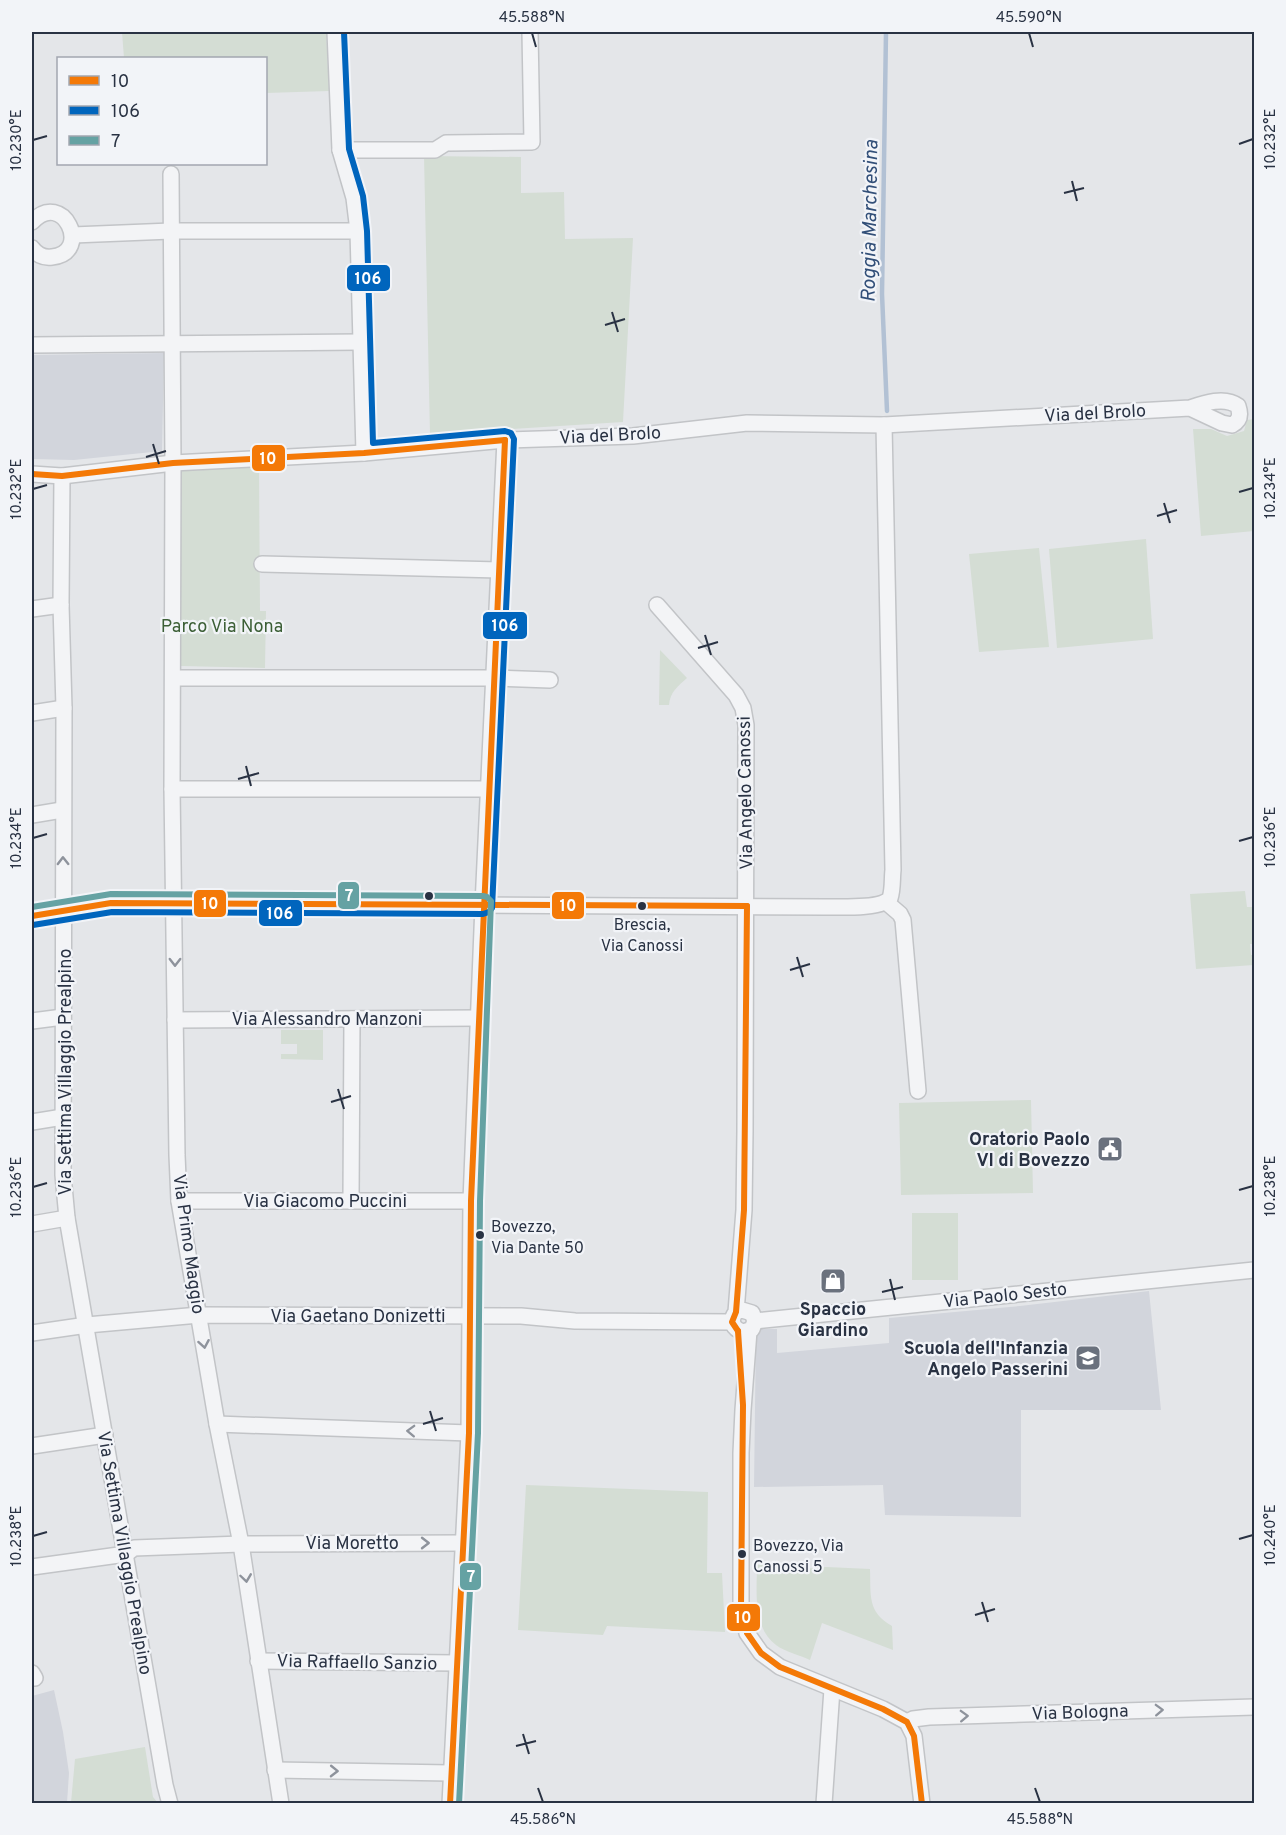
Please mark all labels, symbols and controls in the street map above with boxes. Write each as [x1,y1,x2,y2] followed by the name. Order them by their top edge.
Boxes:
[499,9,565,28] text: 45.588°N
[996,9,1062,28] text: 45.590°N
[57,57,267,165] legend
[111,71,129,94] text: 10
[111,101,140,124] text: 106
[8,109,27,171] text: 10.230°E
[1262,109,1281,169] text: 10.232°E
[111,131,120,154] text: 7
[857,139,885,303] water label: Roggia Marchesina
[346,264,391,292] line badge: 106
[355,270,381,290] text: 106
[1044,400,1147,429] street label: Via del Brolo
[559,422,662,451] street label: Via del Brolo
[251,444,286,472] line badge: 10
[260,450,276,470] text: 10
[1262,457,1281,519] text: 10.234°E
[8,459,27,519] text: 10.232°E
[482,611,528,640] line badge: 106
[161,616,283,639] park label: Parco Via Nona
[492,617,518,637] text: 106
[734,716,759,870] street label: Via Angelo Canossi
[8,807,27,869] text: 10.234°E
[1262,807,1281,867] text: 10.236°E
[57,856,69,865] one-way arrow
[337,881,360,910] line badge: 7
[345,887,353,907] text: 7
[193,889,227,918] line badge: 10
[423,890,435,902] unlabelled marker
[551,891,585,920] line badge: 10
[202,895,218,915] text: 10
[560,897,576,917] text: 10
[258,899,303,927] line badge: 106
[636,900,648,912] marker: Brescia, Via Canossi
[267,905,293,925] text: 106
[601,916,683,957] place label: Brescia, Via Canossi
[55,948,78,1196] street label: Via Settima Villaggio Prealpino
[169,958,181,967] one-way arrow
[232,1009,422,1032] street label: Via Alessandro Manzoni
[969,1129,1090,1173] place label: Oratorio Paolo VI di Bovezzo
[1095,1134,1125,1164] public building icon: Oratorio Paolo VI di Bovezzo
[1262,1155,1281,1217] text: 10.238°E
[8,1157,27,1217] text: 10.236°E
[166,1173,209,1316] street label: Via Primo Maggio
[243,1191,407,1214] street label: Via Giacomo Puccini
[491,1218,584,1259] place label: Bovezzo, Via Dante 50
[474,1229,486,1241] marker: Bovezzo, Via Dante 50
[818,1266,848,1296] shop icon: Spaccio Giardino
[942,1279,1068,1314] street label: Via Paolo Sesto
[798,1299,868,1343] place label: Spaccio Giardino
[270,1306,446,1329] street label: Via Gaetano Donizetti
[904,1338,1068,1382] place label: Scuola dell'Infanzia Angelo Passerini
[197,1340,209,1349] one-way arrow
[1073,1343,1103,1373] school or university icon: Scuola dell'Infanzia Angelo Passerini
[406,1424,415,1437] one-way arrow
[91,1430,156,1677] street label: Via Settima Villaggio Prealpino
[1262,1504,1281,1566] text: 10.240°E
[8,1505,27,1567] text: 10.238°E
[305,1533,399,1556] street label: Via Moretto
[421,1537,430,1549] one-way arrow
[753,1537,843,1578] place label: Bovezzo, Via Canossi 5
[736,1548,748,1560] marker: Bovezzo, Via Canossi 5
[459,1562,482,1591] line badge: 7
[467,1568,475,1588] text: 7
[239,1573,251,1582] one-way arrow
[726,1603,761,1632] line badge: 10
[735,1609,751,1629] text: 10
[276,1651,438,1676] street label: Via Raffaello Sanzio
[1031,1700,1129,1727] street label: Via Bologna
[1155,1703,1164,1716] one-way arrow
[960,1709,969,1722] one-way arrow
[329,1765,338,1777] one-way arrow
[510,1811,576,1830] text: 45.586°N
[1007,1811,1073,1830] text: 45.588°N

